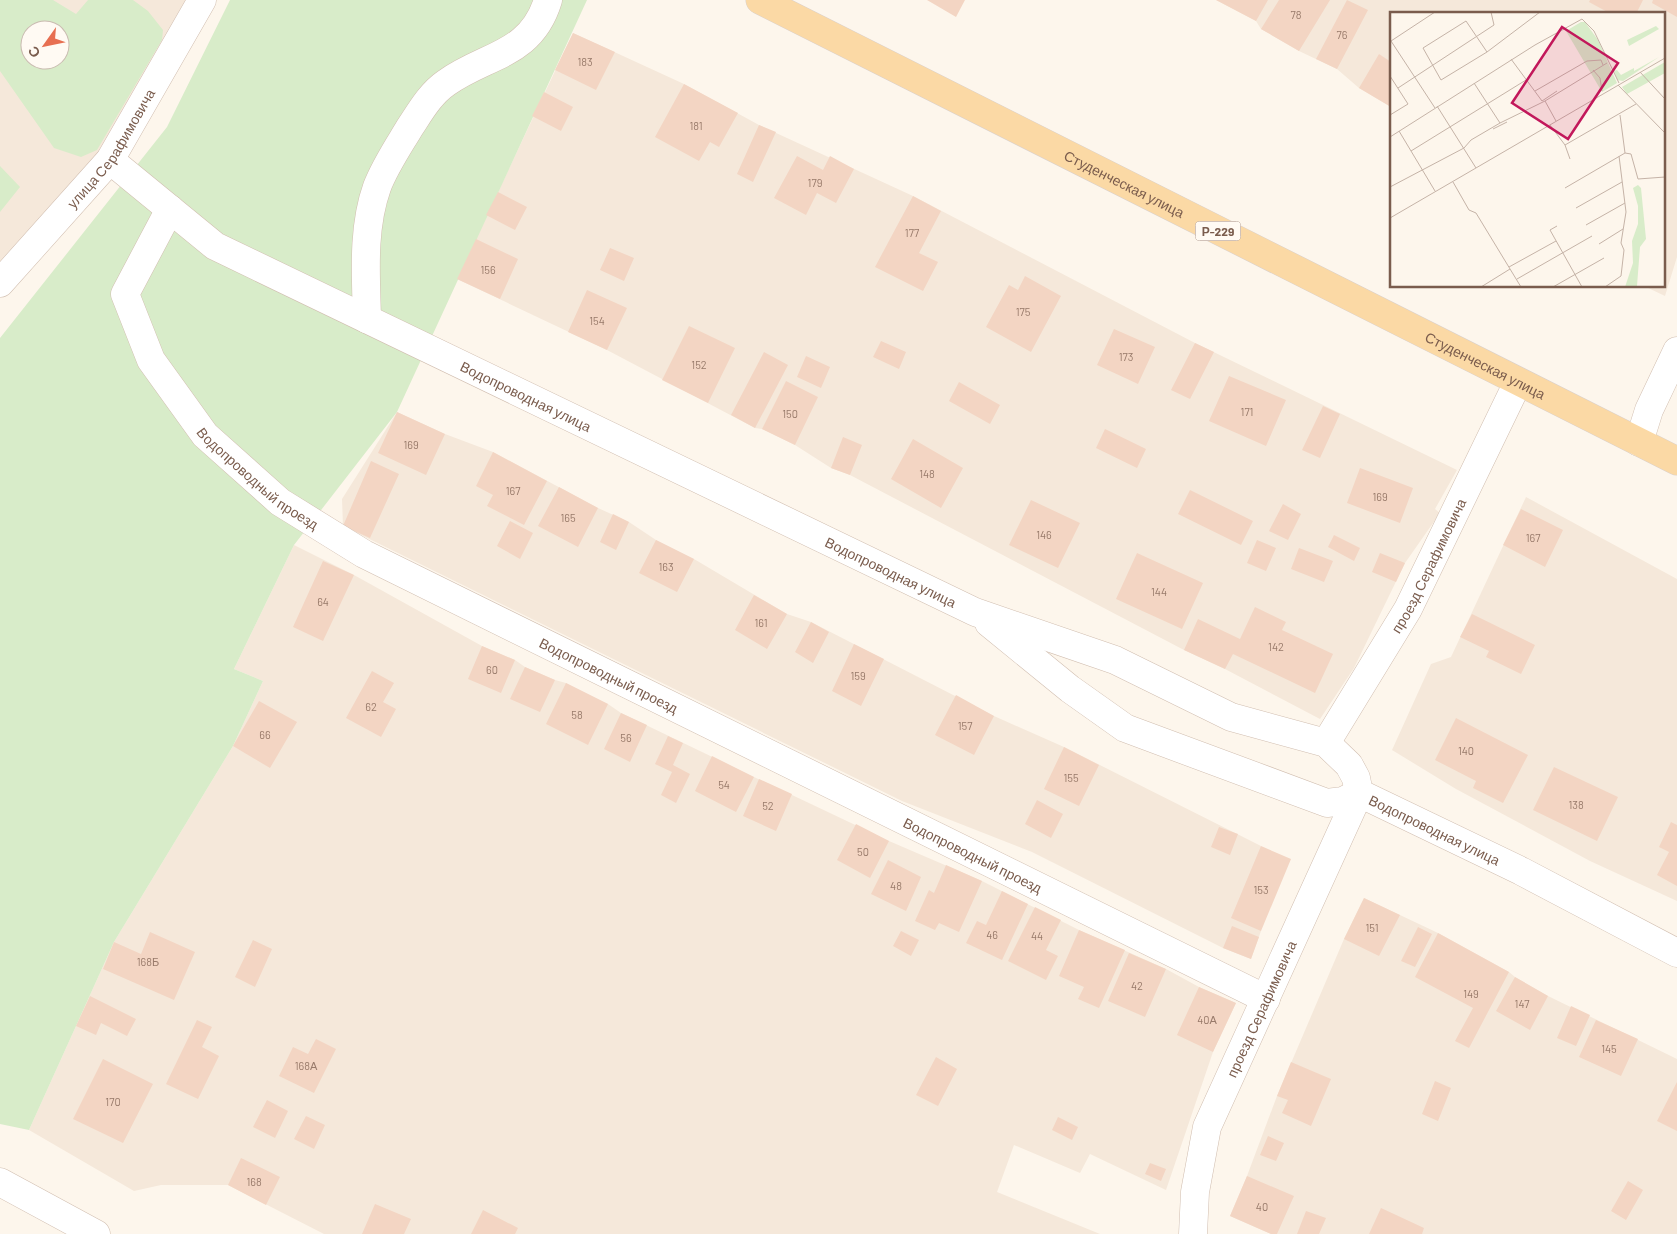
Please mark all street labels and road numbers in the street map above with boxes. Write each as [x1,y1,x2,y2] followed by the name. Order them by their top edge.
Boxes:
[63,85,158,211] street label: улица Серафимовича
[1062,146,1188,221] street label: Студенческая улица
[1196,222,1240,240] road number: Р-229
[1423,327,1549,402] street label: Студенческая улица
[458,357,595,435] street label: Водопроводная улица
[194,424,322,532] street label: Водопроводный проезд
[1387,495,1469,636] street label: проезд Серафимовича
[823,533,959,610] street label: Водопроводная улица
[537,634,681,716] street label: Водопроводный проезд
[1366,791,1503,868] street label: Водопроводная улица
[901,813,1045,896] street label: Водопроводный проезд
[1222,938,1299,1080] street label: проезд Серафимовича

